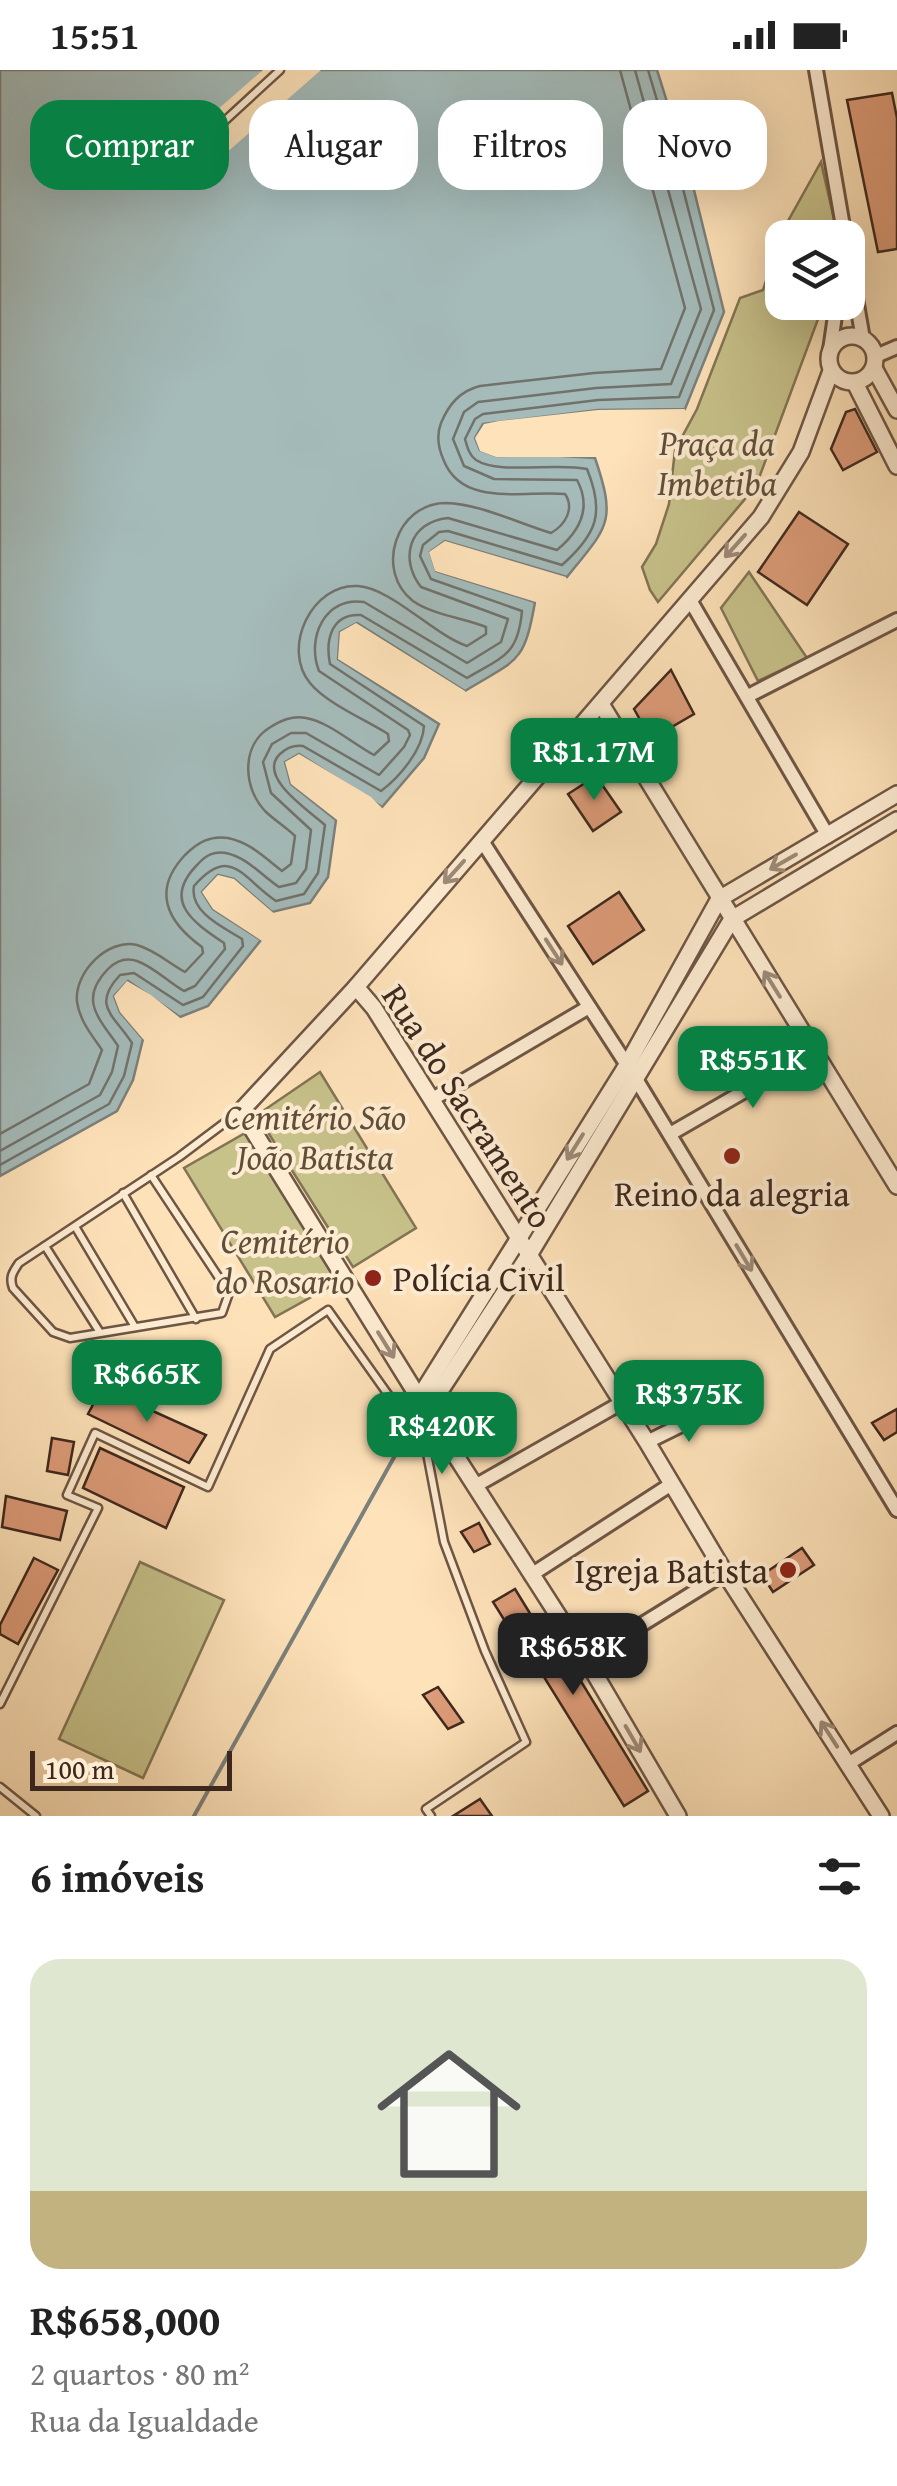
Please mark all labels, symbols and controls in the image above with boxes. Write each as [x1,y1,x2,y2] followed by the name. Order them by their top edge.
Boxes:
[50,7,140,63] text: 15:51
[30,100,229,190] chip: Comprar
[249,100,418,190] chip: Alugar
[438,100,603,190] chip: Filtros
[623,100,767,190] chip: Novo
[765,220,865,320] map controls
[765,220,865,320] button: layers
[657,417,777,508] park label: Praça da Imbetiba
[723,533,746,558] one-way arrow
[502,718,686,803] pin: R$1.17M
[533,727,655,774] text: R$1.17M
[770,852,798,872] one-way arrow
[443,859,466,884] one-way arrow
[543,938,564,966] one-way arrow
[762,970,782,999] one-way arrow
[370,974,566,1238] street label: Rua do Sacramento
[672,1026,834,1111] pin: R$551K
[700,1035,806,1082] text: R$551K
[224,1091,406,1182] park label: Cemitério São João Batista
[564,1132,585,1161] one-way arrow
[721,1145,743,1167] marker: Reino da alegria
[614,1168,850,1219] place label: Reino da alegria
[216,1215,354,1306] park label: Cemitério do Rosario
[734,1243,754,1272] one-way arrow
[393,1253,565,1304] place label: Polícia Civil
[362,1267,384,1289] marker: Polícia Civil
[376,1330,397,1359] one-way arrow
[66,1340,228,1425] pin: R$665K
[94,1349,200,1396] text: R$665K
[608,1360,770,1445] pin: R$375K
[636,1369,742,1416] text: R$375K
[361,1392,523,1477] pin: R$420K
[389,1401,495,1448] text: R$420K
[574,1545,768,1596] place label: Igreja Batista
[777,1559,799,1581] marker: Igreja Batista
[492,1613,654,1698] pin: R$658K
[520,1622,626,1669] text: R$658K
[818,1720,839,1748] one-way arrow
[623,1724,643,1753] one-way arrow
[30,1746,232,1790] scale bar
[45,1748,114,1789] text: 100 m
[30,1846,205,1907] text: 6 imóveis
[812,1849,867,1904] icon: filters
[359,2024,539,2204] icon: home
[30,2289,220,2350] text: R$658,000
[30,2350,249,2397] text: 2 quartos · 80 m²
[30,2397,259,2444] text: Rua da Igualdade

